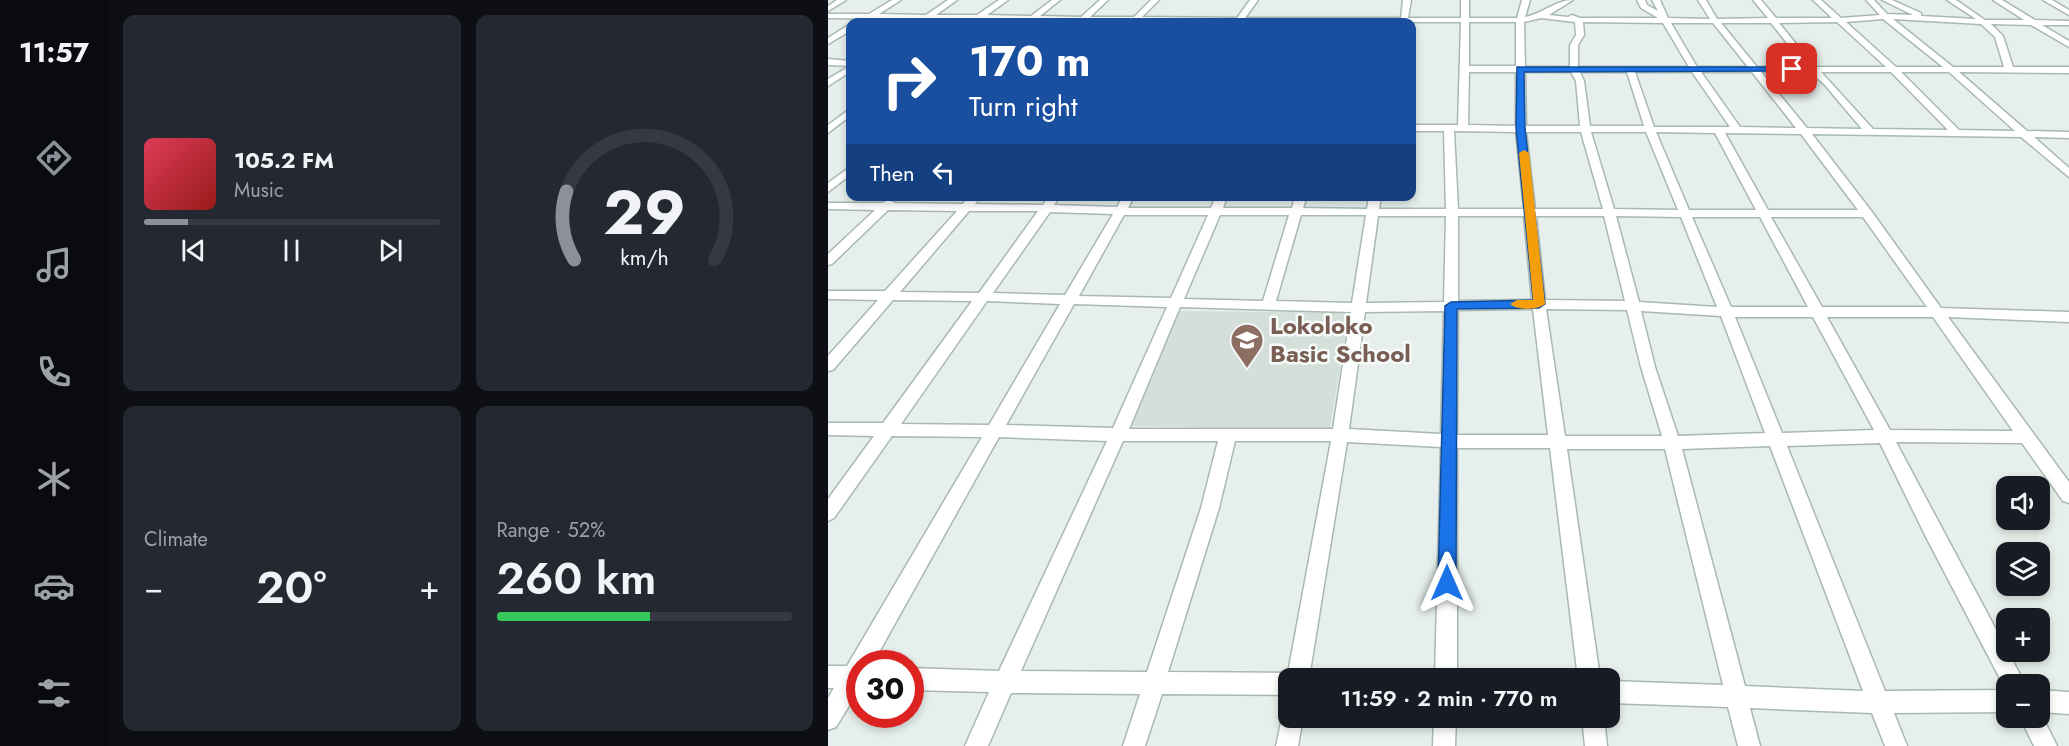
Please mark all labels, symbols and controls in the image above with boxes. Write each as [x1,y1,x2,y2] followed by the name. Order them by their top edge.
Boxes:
[969,31,1091,92] text: 170 m
[19,33,89,72] text: 11:57
[870,42,948,120] icon: right
[1766,43,1817,94] pin
[1775,52,1808,85] icon: arrive
[969,87,1077,126] text: Turn right
[33,137,75,179] icon: directions
[234,144,334,176] text: 105.2 FM
[927,156,960,189] icon: left
[870,157,915,189] text: Then
[603,167,686,257] text: 29
[234,176,284,205] text: Music
[177,234,210,267] icon: previous
[275,234,308,267] icon: pause
[374,234,407,267] icon: next
[620,242,668,273] text: km/h
[33,244,75,286] icon: music
[1270,308,1411,371] place label: Lokoloko Basic School
[1229,322,1265,369] school or university icon: Lokoloko Basic School
[33,351,75,393] icon: phone
[33,458,75,500] icon: climate
[1996,476,2050,728] map controls
[1996,476,2050,530] button: sound
[497,516,605,545] text: Range · 52%
[144,525,208,554] text: Climate
[1996,542,2050,596] button: layers
[497,546,656,611] text: 260 km
[1415,551,1479,615] position arrow
[256,555,327,620] text: 20°
[144,564,163,611] text: −
[419,564,440,611] text: +
[33,565,75,607] icon: car
[1996,608,2050,662] button: +
[846,650,924,728] speed limit sign: 30
[33,672,75,714] icon: filters
[1996,674,2050,728] button: −
[1341,682,1558,714] text: 11:59 · 2 min · 770 m

